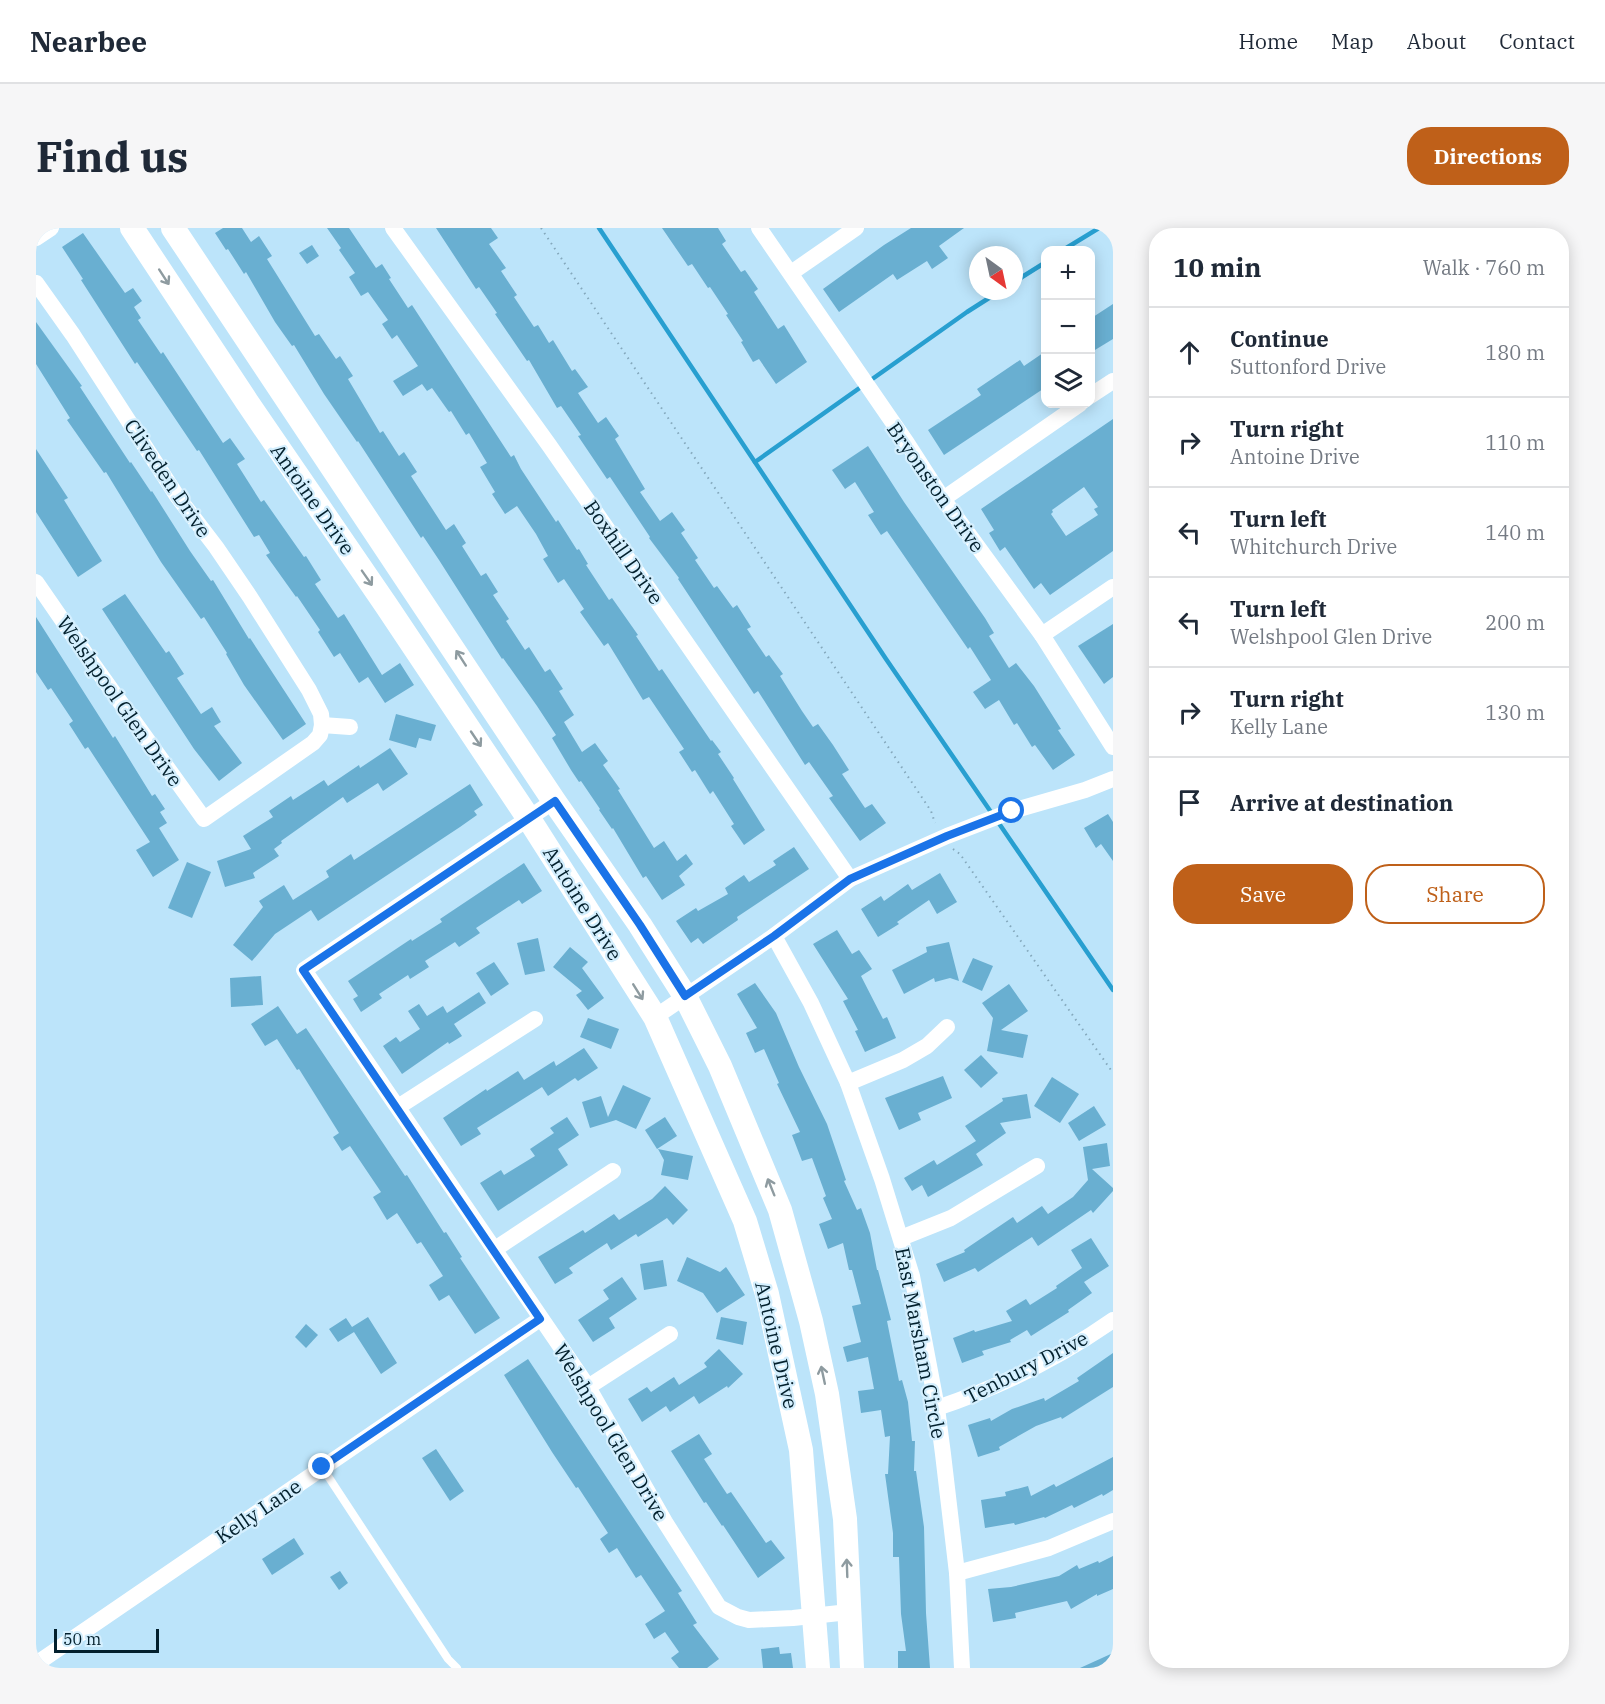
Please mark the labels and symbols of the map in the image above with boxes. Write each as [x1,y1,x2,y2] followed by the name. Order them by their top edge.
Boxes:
[969,246,1023,300] north arrow
[158,268,170,285] one-way arrow
[118,413,218,543] street label: Cliveden Drive
[881,416,991,558] street label: Bryonston Drive
[265,438,361,560] street label: Antoine Drive
[578,495,670,609] street label: Boxhill Drive
[361,569,373,585] one-way arrow
[51,610,189,792] street label: Welshpool Glen Drive
[454,650,466,667] one-way arrow
[470,731,482,747] one-way arrow
[998,797,1024,823] route start
[537,841,629,965] street label: Antoine Drive
[632,983,645,1000] one-way arrow
[765,1178,776,1197] one-way arrow
[889,1245,953,1441] street label: East Marsham Circle
[749,1279,805,1411] street label: Antoine Drive
[960,1324,1092,1410] street label: Tenbury Drive
[547,1338,675,1526] street label: Welshpool Glen Drive
[816,1365,828,1384] one-way arrow
[308,1453,334,1479] route end
[210,1472,306,1550] street label: Kelly Lane
[841,1558,853,1578] one-way arrow
[54,1626,159,1654] scale bar

